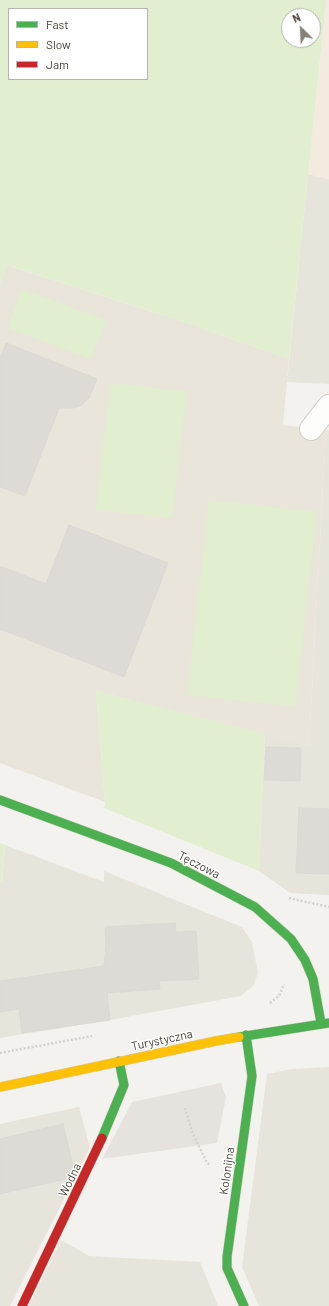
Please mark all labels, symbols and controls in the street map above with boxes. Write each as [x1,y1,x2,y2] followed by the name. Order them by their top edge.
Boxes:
[8,8,148,80] legend
[281,8,321,48] north arrow
[290,10,302,25] text: N
[46,17,69,31] text: Fast
[46,37,71,51] text: Slow
[46,57,69,71] text: Jam
[176,848,222,882] street label: Tęczowa
[130,1026,194,1054] street label: Turystyczna
[217,1146,237,1196] street label: Kolonijna
[56,1161,84,1199] street label: Wodna

